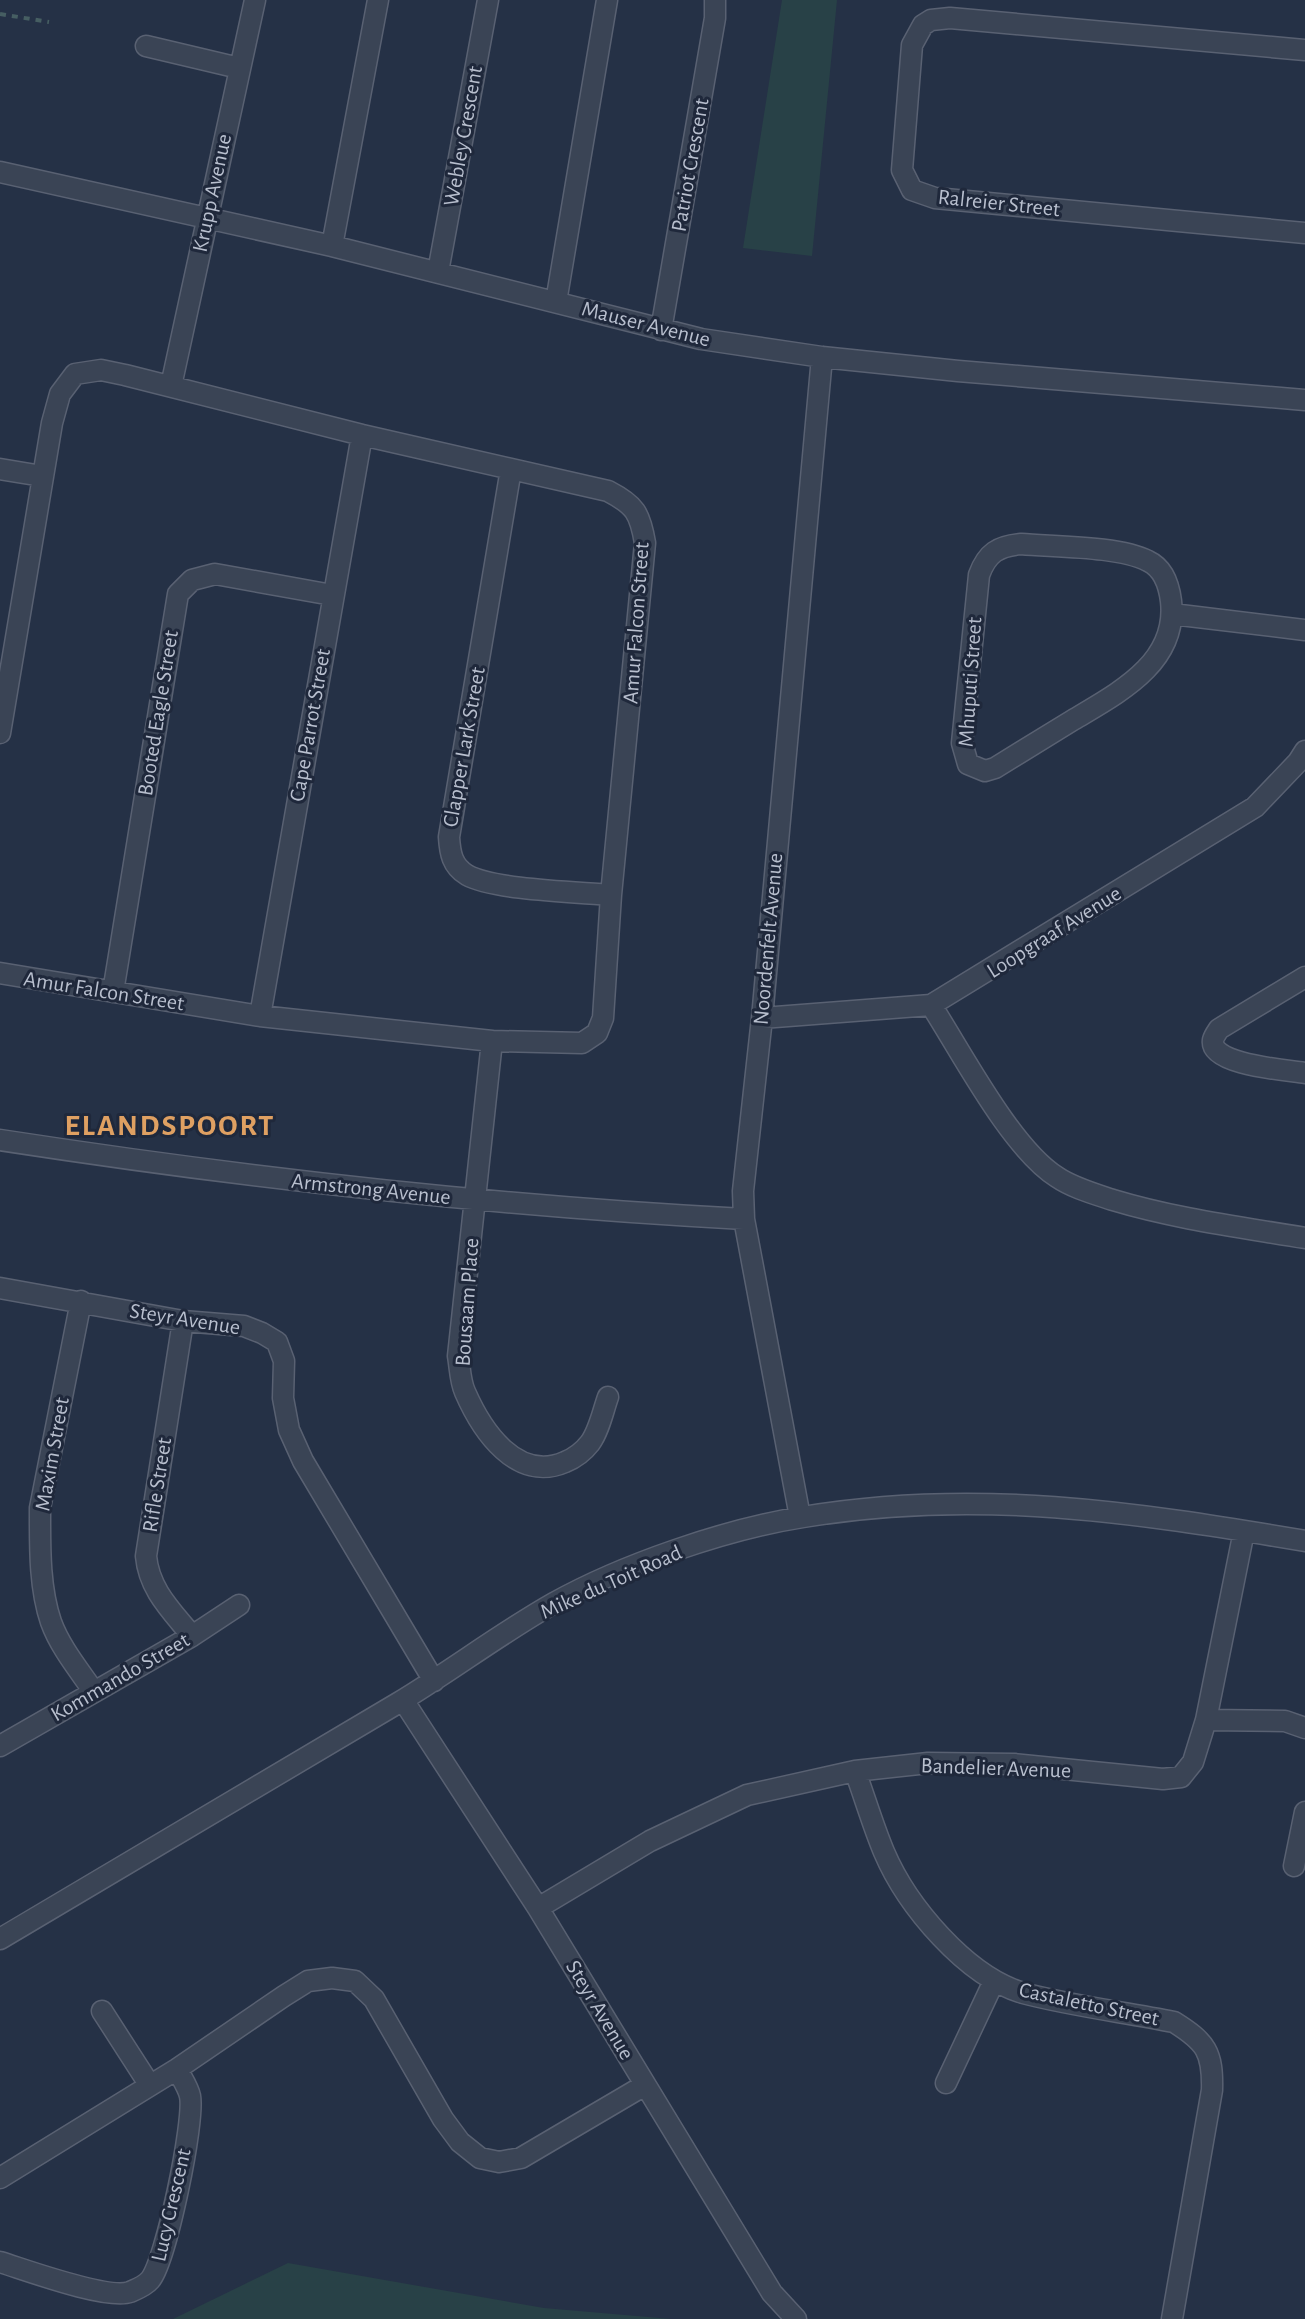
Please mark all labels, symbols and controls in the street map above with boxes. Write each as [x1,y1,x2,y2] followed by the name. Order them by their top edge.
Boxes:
[440,64,486,208] street label: Webley Crescent
[667,96,713,234] street label: Patriot Crescent
[189,132,235,254] street label: Krupp Avenue
[937,186,1061,220] street label: Ralreier Street
[579,297,713,351] street label: Mauser Avenue
[619,541,653,705] street label: Amur Falcon Street
[954,616,986,748] street label: Mhuputi Street
[134,629,182,797] street label: Booted Eagle Street
[286,647,334,803] street label: Cape Parrot Street
[439,665,489,829] street label: Clapper Lark Street
[750,852,786,1026] street label: Noordenfelt Avenue
[983,882,1125,982] street label: Loopgraaf Avenue
[22,967,186,1015] street label: Amur Falcon Street
[65,1111,275,1141] district label: ELANDSPOORT
[290,1170,452,1208] street label: Armstrong Avenue
[452,1237,482,1367] street label: Bousaam Place
[128,1299,242,1339] street label: Steyr Avenue
[31,1395,73,1513] street label: Maxim Street
[139,1436,175,1534] street label: Rifle Street
[537,1541,685,1623] street label: Mike du Toit Road
[47,1628,193,1726] street label: Kommando Street
[920,1754,1072,1782] street label: Bandelier Avenue
[562,1957,638,2063] street label: Steyr Avenue
[1017,1978,1161,2030] street label: Castaletto Street
[147,2146,195,2264] street label: Lucy Crescent

